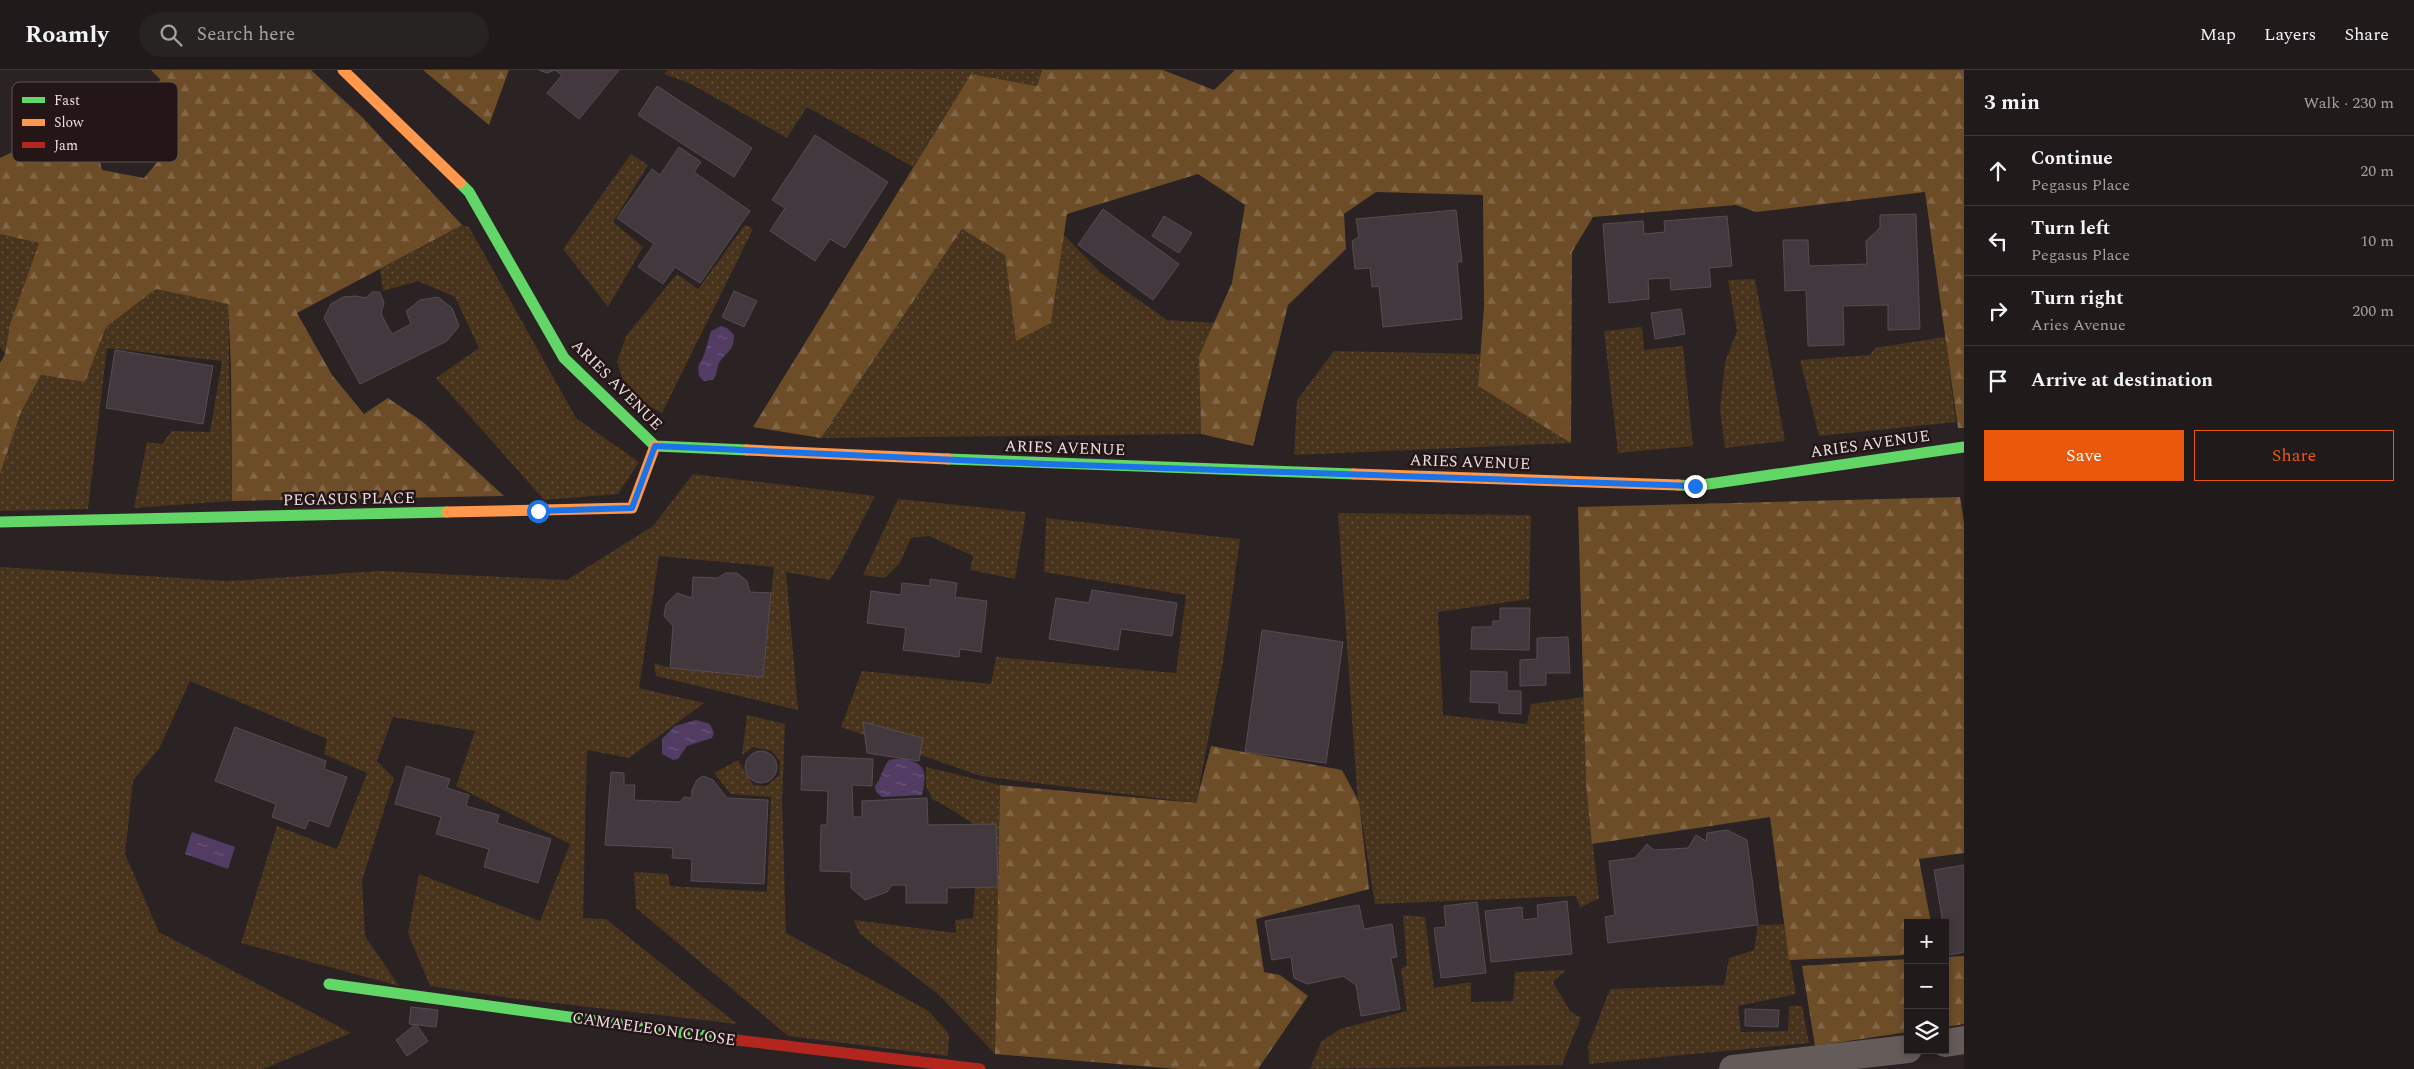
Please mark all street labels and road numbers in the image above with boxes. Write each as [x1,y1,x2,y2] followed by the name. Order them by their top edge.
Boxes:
[566,334,668,436] street label: ARIES AVENUE
[1809,424,1931,464] street label: ARIES AVENUE
[1004,434,1126,462] street label: ARIES AVENUE
[1409,448,1531,476] street label: ARIES AVENUE
[283,486,415,512] street label: PEGASUS PLACE
[571,1006,737,1052] street label: CAMAELEON CLOSE

